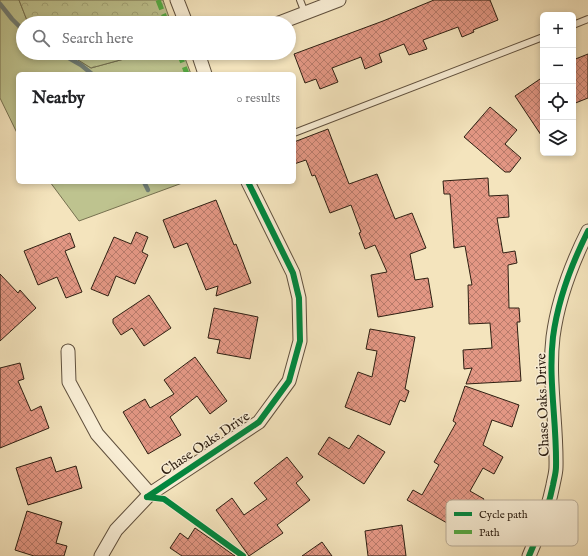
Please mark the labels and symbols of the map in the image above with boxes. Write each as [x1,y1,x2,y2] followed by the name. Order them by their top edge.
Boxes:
[532,352,554,457] street label: Chase Oaks Drive
[158,407,254,480] street label: Chase Oaks Drive
[446,500,578,546] legend
[479,508,528,522] text: Cycle path
[479,526,500,540] text: Path

